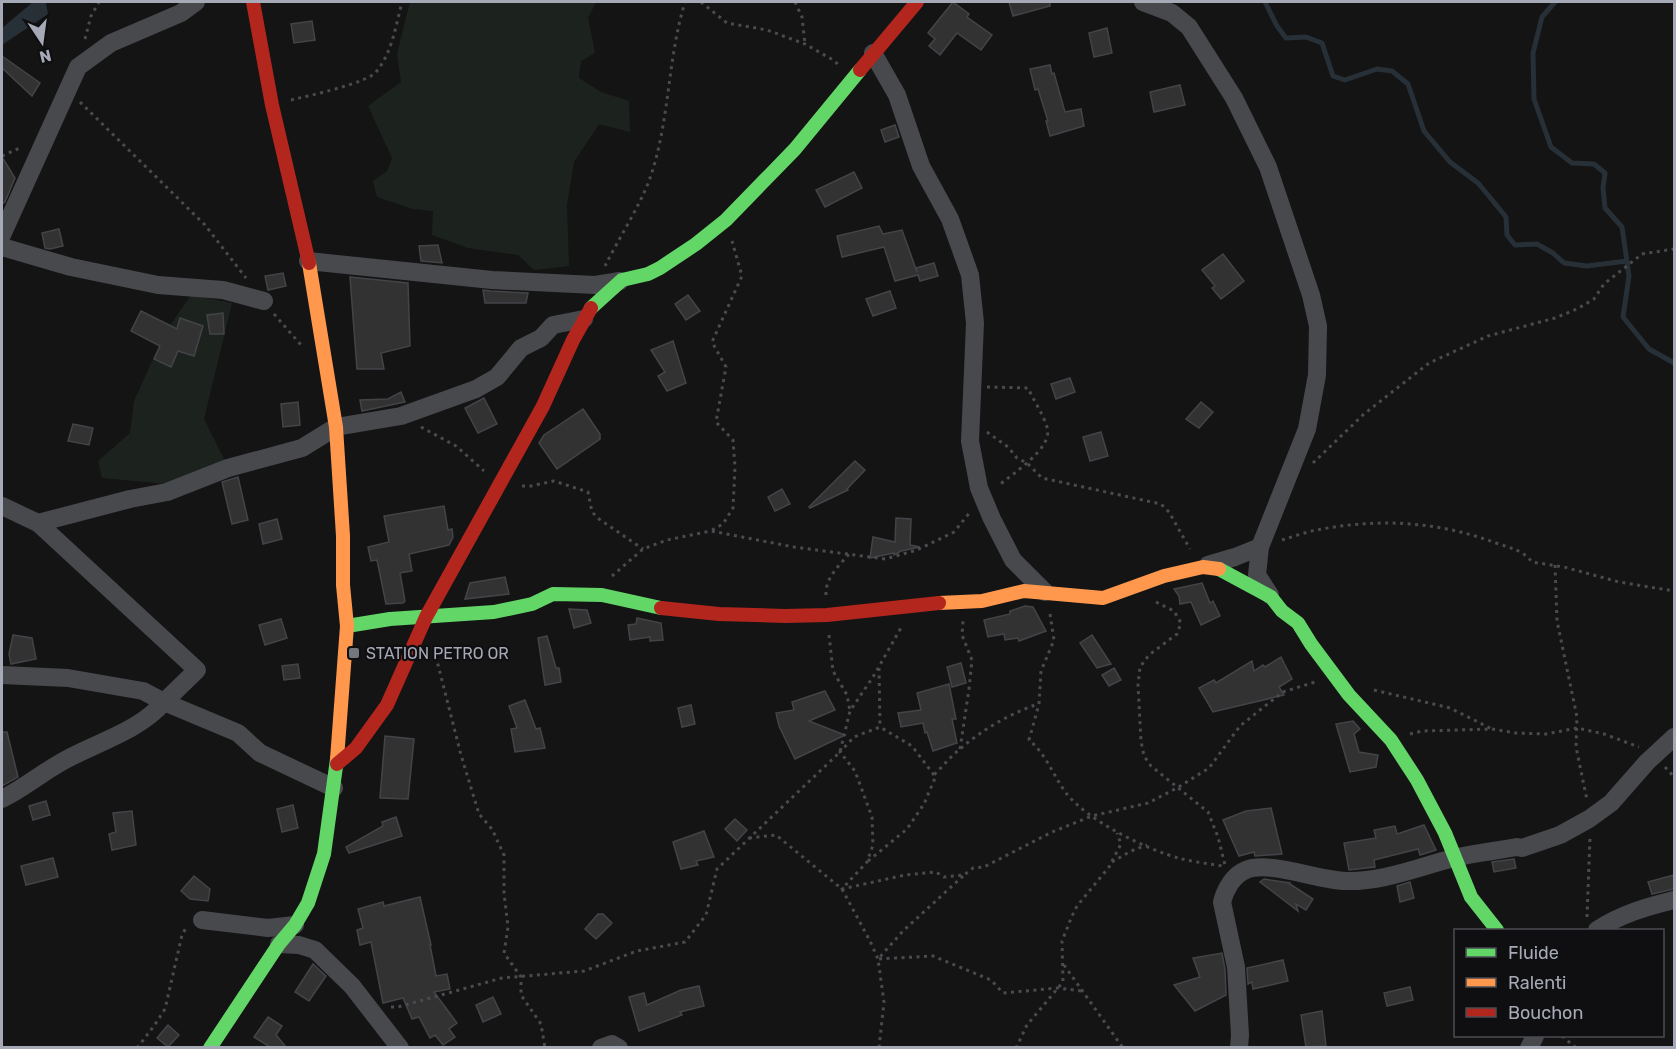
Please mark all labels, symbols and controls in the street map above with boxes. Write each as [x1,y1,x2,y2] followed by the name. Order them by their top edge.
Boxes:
[12,12,72,72] north arrow
[38,46,53,67] text: N
[366,644,509,663] place label: STATION PETRO OR
[347,646,361,660] marker: STATION PETRO OR
[1454,929,1664,1037] legend
[1508,942,1559,964] text: Fluide
[1508,972,1566,994] text: Ralenti
[1508,1002,1583,1024] text: Bouchon

